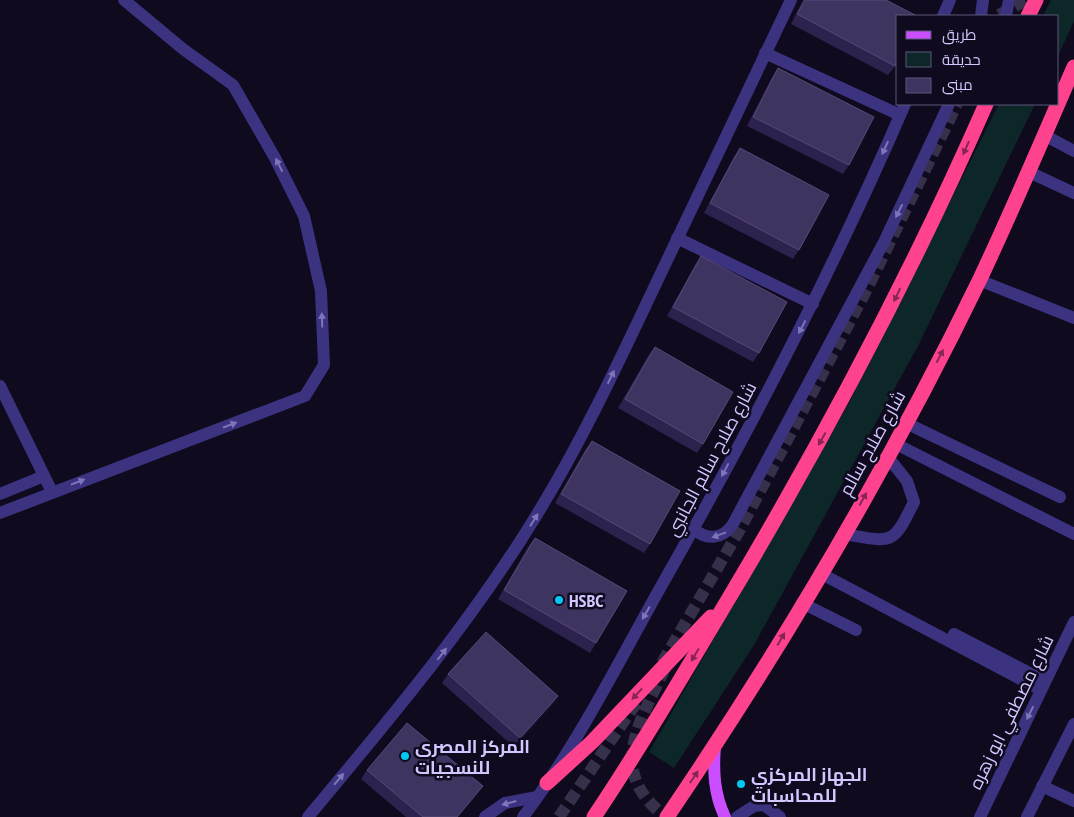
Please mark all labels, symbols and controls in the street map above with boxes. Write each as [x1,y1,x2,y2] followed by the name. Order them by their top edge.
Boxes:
[896,15,1059,105] legend
[942,25,976,45] text: طريق
[942,50,981,69] text: حديقة
[942,75,973,95] text: مبنى
[881,141,889,155] one-way arrow
[962,141,970,155] one-way arrow
[275,158,283,172] one-way arrow
[895,204,903,219] one-way arrow
[893,288,901,303] one-way arrow
[318,311,326,327] one-way arrow
[798,320,806,334] one-way arrow
[936,349,944,363] one-way arrow
[607,370,615,384] one-way arrow
[661,378,764,541] street label: شارع صلاح سالم الجانبي
[834,386,911,500] street label: شارع صلاح سالم
[223,421,238,429] one-way arrow
[818,432,826,447] one-way arrow
[721,463,729,478] one-way arrow
[71,478,86,486] one-way arrow
[859,492,867,506] one-way arrow
[529,513,538,526] one-way arrow
[711,531,726,539] one-way arrow
[569,589,604,612] place label: HSBC
[553,594,565,606] marker: HSBC
[642,606,651,619] one-way arrow
[964,631,1061,794] street label: شارع مصطفي ابو زهره
[777,633,786,646] one-way arrow
[437,648,448,661] one-way arrow
[691,649,700,662] one-way arrow
[631,688,643,700] one-way arrow
[1026,706,1034,720] one-way arrow
[415,735,530,779] place label: المركز المصرى للنسجيات
[399,750,411,762] marker: المركز المصرى للنسجيات
[751,763,867,807] place label: الجهاز المركزي للمحاسبات
[689,770,699,783] one-way arrow
[334,773,345,786] one-way arrow
[735,778,747,790] marker: الجهاز المركزي للمحاسبات
[502,799,517,807] one-way arrow

